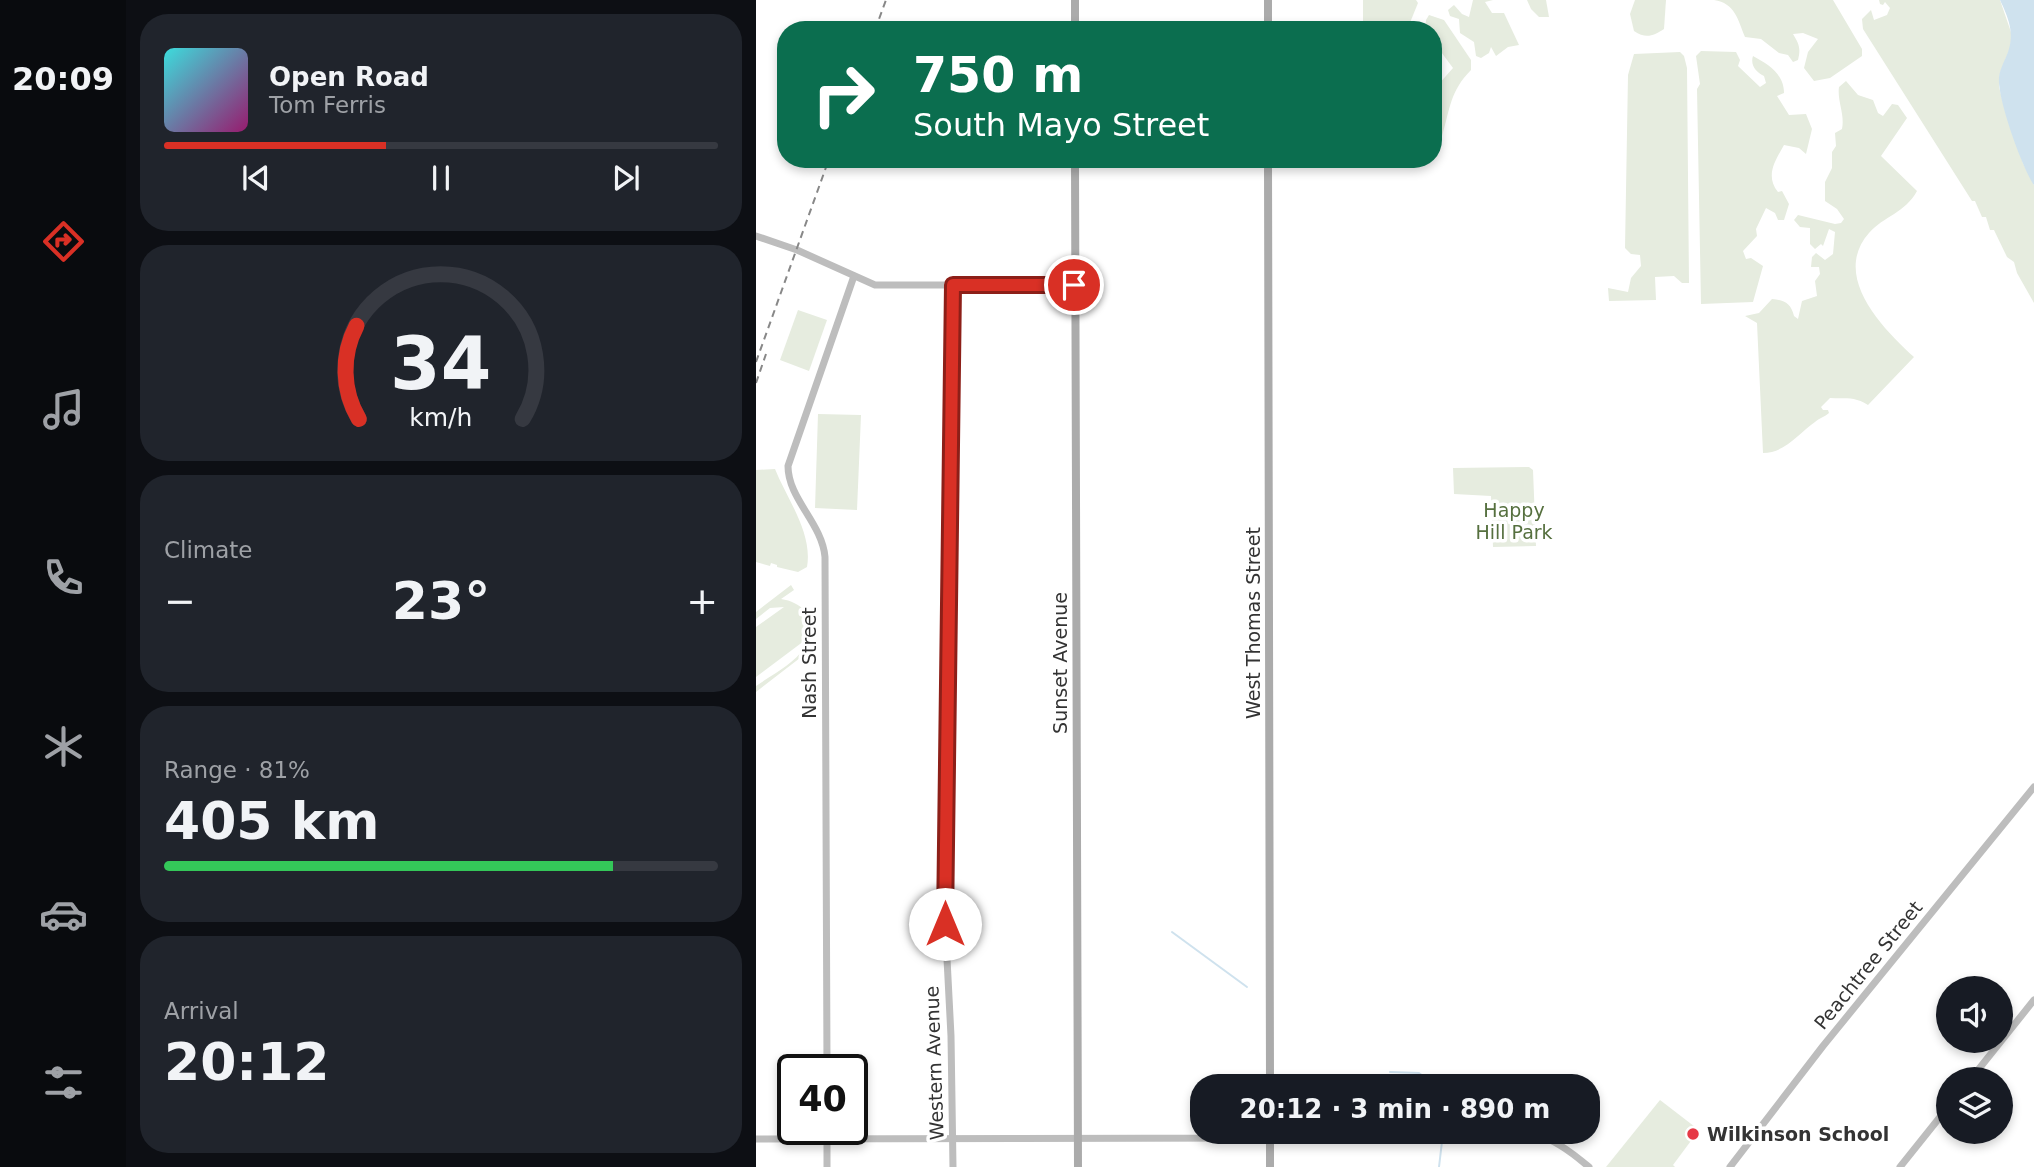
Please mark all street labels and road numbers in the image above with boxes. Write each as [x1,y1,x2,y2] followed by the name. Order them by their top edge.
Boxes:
[1242,527,1264,719] street label: West Thomas Street
[1049,592,1071,734] street label: Sunset Avenue
[798,607,820,719] street label: Nash Street
[1810,896,1926,1034] street label: Peachtree Street
[920,985,948,1141] street label: Western Avenue

